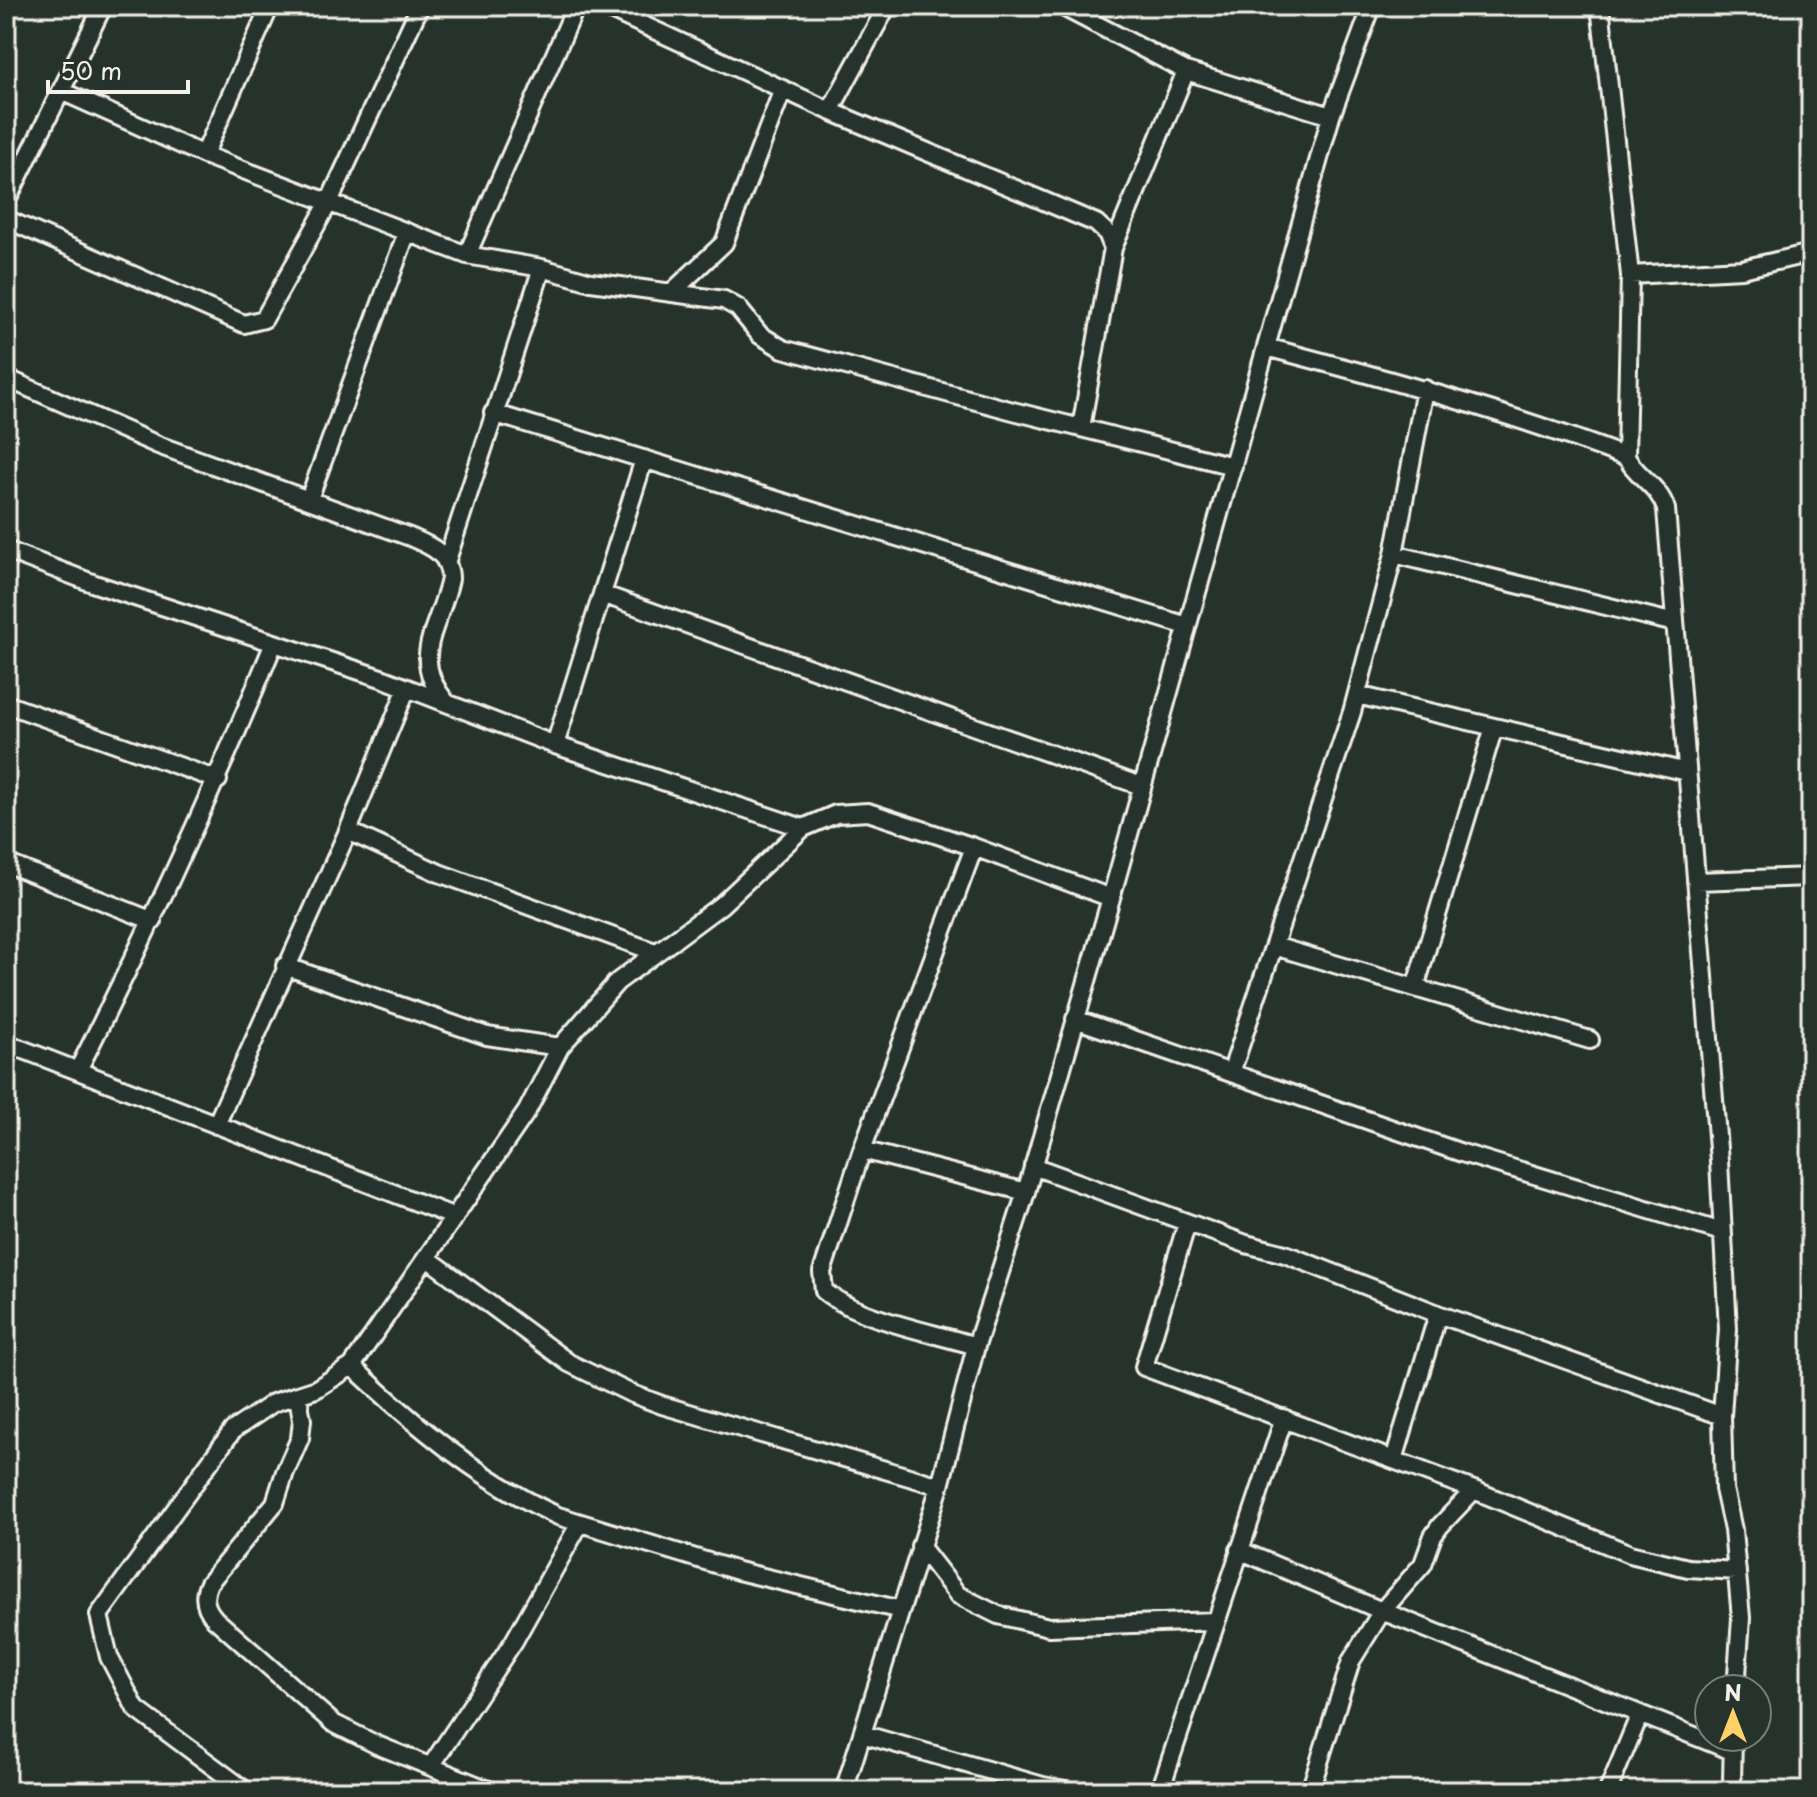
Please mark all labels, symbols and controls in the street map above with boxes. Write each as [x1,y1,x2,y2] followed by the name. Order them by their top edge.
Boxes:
[48,44,188,94] scale bar
[60,52,122,88] text: 50 m
[1693,1673,1773,1753] north arrow
[1724,1675,1742,1708] text: N

